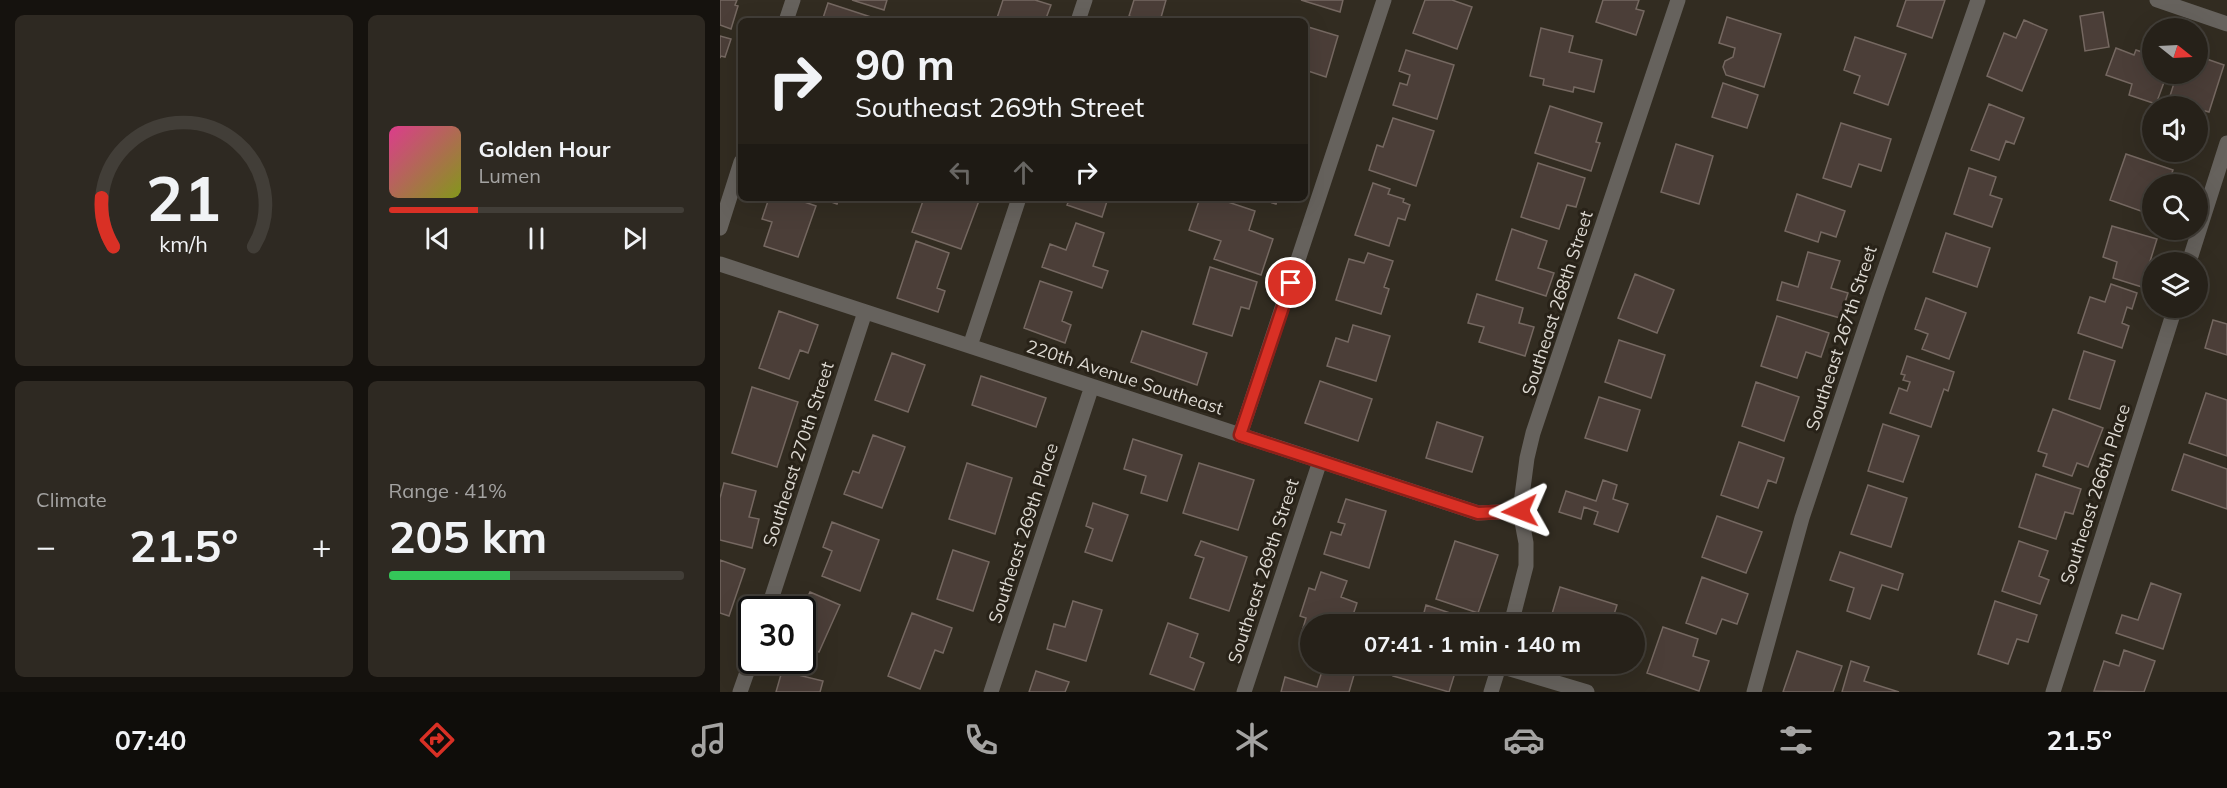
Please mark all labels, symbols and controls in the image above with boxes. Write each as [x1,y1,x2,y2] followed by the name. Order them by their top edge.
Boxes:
[2142,18,2208,84] north arrow
[2142,18,2208,318] map controls
[855,38,955,91] text: 90 m
[756,42,834,120] icon: right
[855,90,1144,124] text: Southeast 269th Street
[2142,96,2208,162] button: sound
[479,135,610,163] text: Golden Hour
[944,156,977,189] icon: left
[1007,156,1040,189] icon: ahead
[1070,156,1103,189] icon: right
[146,159,221,238] text: 21
[479,163,541,188] text: Lumen
[2142,174,2208,240] button: search
[1516,208,1598,398] street label: Southeast 268th Street
[421,222,454,255] icon: previous
[520,222,553,255] icon: pause
[618,222,651,255] icon: next
[159,231,208,258] text: km/h
[1800,243,1882,433] street label: Southeast 267th Street
[2142,252,2208,318] button: layers
[1265,257,1316,308] pin
[1274,266,1307,299] icon: arrive
[1024,334,1226,420] street label: 220th Avenue Southeast
[757,359,839,549] street label: Southeast 270th Street
[2055,401,2135,587] street label: Southeast 266th Place
[983,440,1063,626] street label: Southeast 269th Place
[1222,476,1304,666] street label: Southeast 269th Street
[389,478,507,503] text: Range · 41%
[1488,479,1552,543] position arrow
[36,487,107,512] text: Climate
[389,508,547,564] text: 205 km
[129,517,238,573] text: 21.5°
[36,525,56,566] text: −
[312,525,332,566] text: +
[738,596,816,674] speed limit sign: 30
[1364,630,1581,658] text: 07:41 · 1 min · 140 m
[416,719,458,761] icon: directions
[688,719,730,761] icon: music
[960,719,1002,761] icon: phone
[1231,719,1273,761] icon: climate
[1503,719,1545,761] icon: car
[1775,719,1817,761] icon: filters
[115,723,186,757] text: 07:40
[2047,723,2112,757] text: 21.5°

